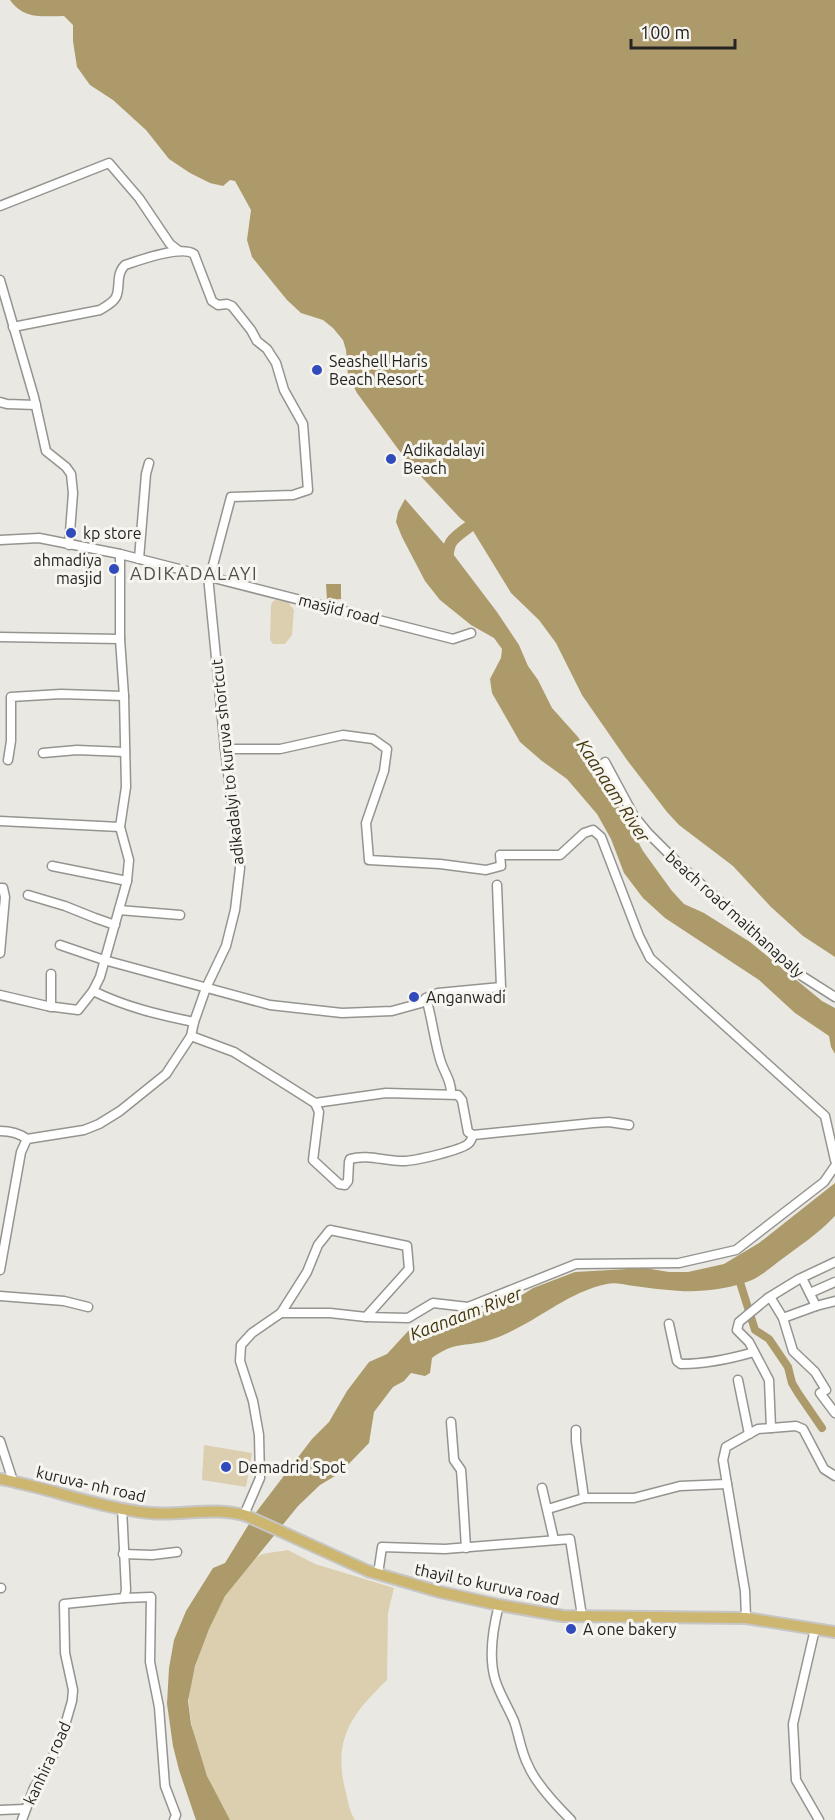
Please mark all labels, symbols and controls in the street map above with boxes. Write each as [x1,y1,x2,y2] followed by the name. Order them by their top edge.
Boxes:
[631,12,734,50] scale bar
[640,22,690,42] text: 100 m
[329,352,428,388] place label: Seashell Haris Beach Resort
[310,363,324,377] marker: Seashell Haris Beach Resort
[403,441,485,477] place label: Adikadalayi Beach
[384,452,398,466] marker: Adikadalayi Beach
[83,524,142,542] place label: kp store
[64,526,78,540] marker: kp store
[33,551,102,587] place label: ahmadiya masjid
[107,562,121,576] marker: ahmadiya masjid
[130,563,258,583] district label: ADIKADALAYI
[297,590,381,628] street label: masjid road
[207,658,247,866] street label: adikadalyi to kuruva shortcut
[573,735,655,847] water label: Kaanaam River
[662,847,808,981] street label: beach road maithanapaly
[426,988,506,1006] place label: Anganwadi
[407,990,421,1004] marker: Anganwadi
[407,1282,526,1344] water label: Kaanaam River
[238,1458,347,1476] place label: Demadrid Spot
[219,1460,233,1474] marker: Demadrid Spot
[35,1463,147,1505] street label: kuruva- nh road
[413,1560,561,1608] street label: thayil to kuruva road
[583,1620,677,1638] place label: A one bakery
[564,1622,578,1636] marker: A one bakery
[20,1719,74,1807] street label: kanhira road

